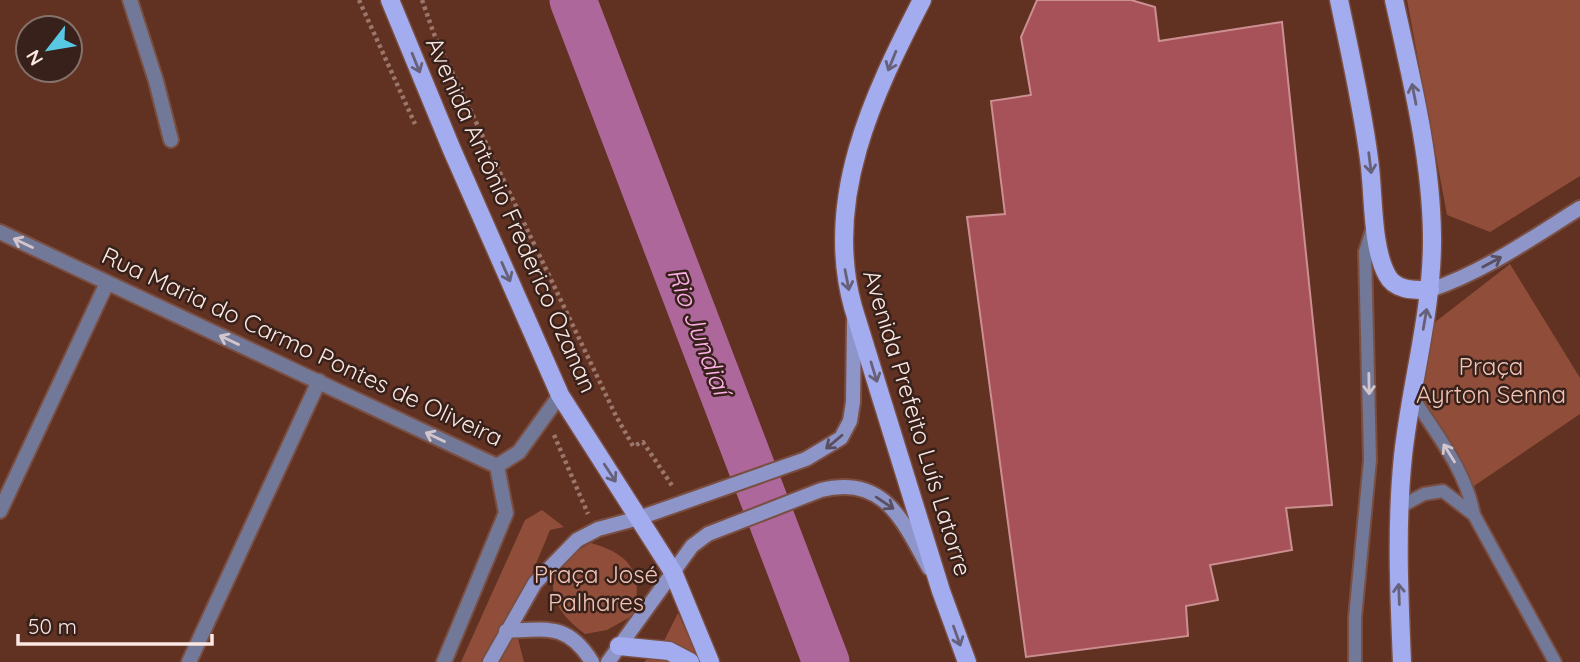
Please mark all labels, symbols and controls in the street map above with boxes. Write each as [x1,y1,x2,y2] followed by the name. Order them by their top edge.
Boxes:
[14,14,84,84] north arrow
[420,32,604,397] street label: Avenida Antônio Frederico Ozanan
[21,46,48,70] text: N
[884,50,897,71] one-way arrow
[410,52,423,73] one-way arrow
[1407,83,1420,106] one-way arrow
[1363,151,1376,174] one-way arrow
[13,236,34,249] one-way arrow
[97,240,508,452] street label: Rua Maria do Carmo Pontes de Oliveira
[1481,254,1502,268] one-way arrow
[500,261,513,282] one-way arrow
[660,263,740,403] water label: Rio Jundiaí
[857,266,979,579] street label: Avenida Prefeito Luís Latorre
[840,268,854,291] one-way arrow
[1419,308,1433,331] one-way arrow
[219,332,240,345] one-way arrow
[1416,351,1566,409] park label: Praça Ayrton Senna
[868,361,881,383] one-way arrow
[1362,373,1376,396] one-way arrow
[425,429,446,443] one-way arrow
[825,434,843,450] one-way arrow
[1441,444,1456,463] one-way arrow
[604,463,618,483] one-way arrow
[875,495,894,510] one-way arrow
[534,559,658,617] park label: Praça José Palhares
[1393,583,1406,606] one-way arrow
[18,602,212,646] scale bar
[28,613,77,639] text: 50 m
[952,624,964,646] one-way arrow

